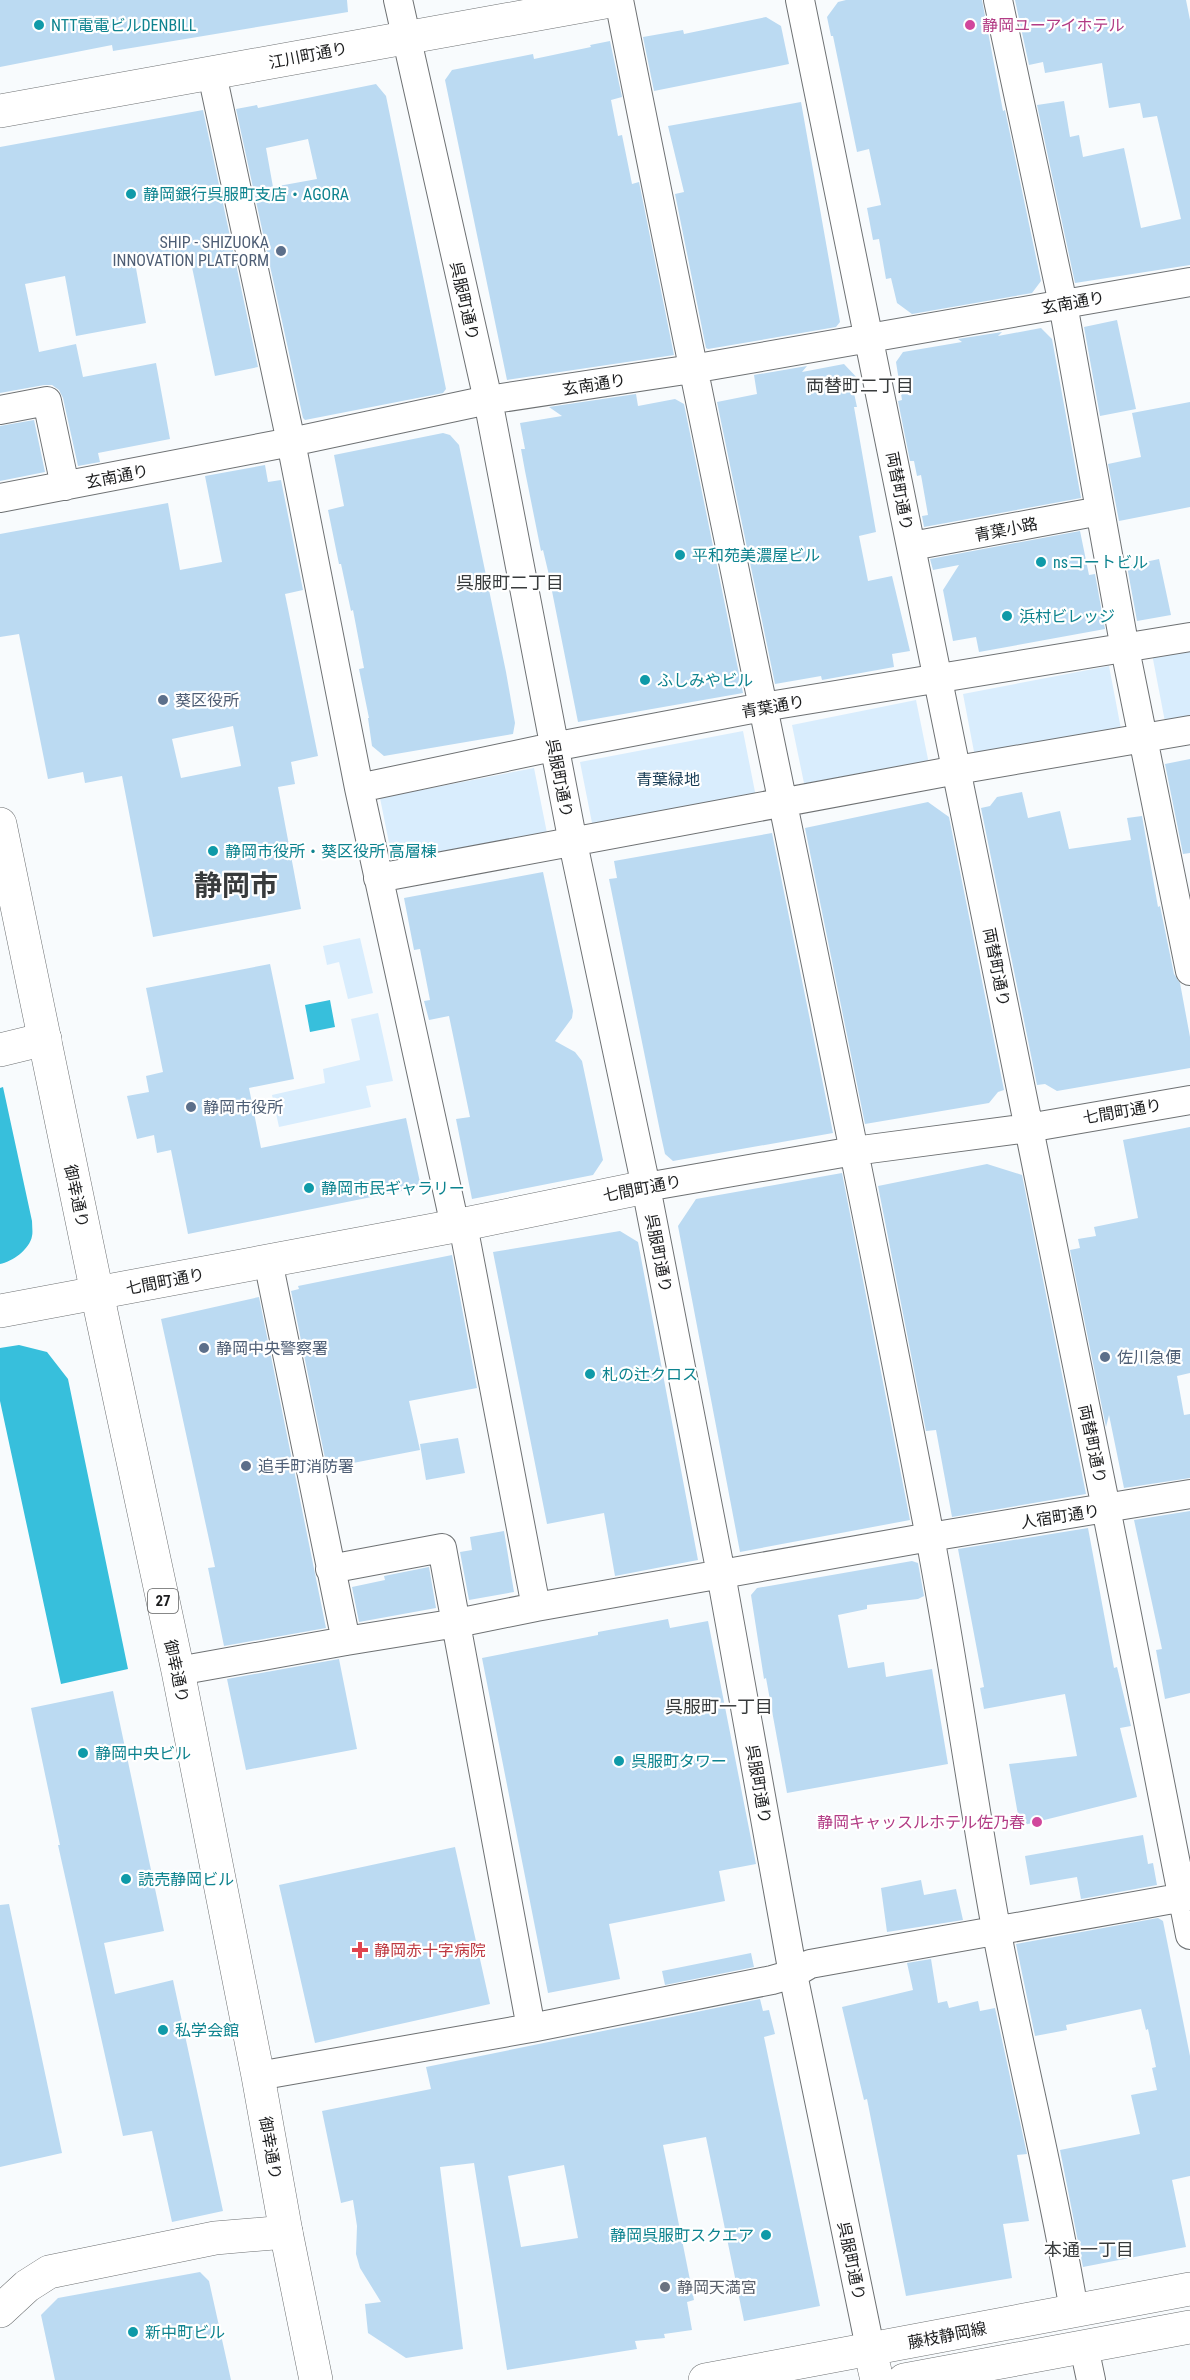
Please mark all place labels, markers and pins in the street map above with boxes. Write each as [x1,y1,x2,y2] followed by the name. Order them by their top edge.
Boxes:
[51,16,197,35] place label: NTT電電ビルDENBILL
[982,16,1125,35] place label: 静岡ユーアイホテル
[32,18,46,32] marker: NTT電電ビルDENBILL
[963,18,977,32] marker: 静岡ユーアイホテル
[143,185,349,204] place label: 静岡銀行呉服町支店・AGORA
[124,187,138,201] marker: 静岡銀行呉服町支店・AGORA
[113,233,269,270] place label: SHIP - SHIZUOKA INNOVATION PLATFORM
[274,244,288,258] marker: SHIP - SHIZUOKA INNOVATION PLATFORM
[692,546,820,565] place label: 平和苑美濃屋ビル
[673,548,687,562] marker: 平和苑美濃屋ビル
[1053,553,1148,572] place label: nsコートビル
[1034,555,1048,569] marker: nsコートビル
[1019,607,1115,626] place label: 浜村ビレッジ
[1000,609,1014,623] marker: 浜村ビレッジ
[657,671,753,690] place label: ふしみやビル
[638,673,652,687] marker: ふしみやビル
[175,691,239,710] place label: 葵区役所
[156,693,170,707] marker: 葵区役所
[225,842,437,861] place label: 静岡市役所・葵区役所 高層棟
[206,844,220,858] marker: 静岡市役所・葵区役所 高層棟
[203,1098,283,1117] place label: 静岡市役所
[184,1100,198,1114] marker: 静岡市役所
[321,1179,465,1198] place label: 静岡市民ギャラリー
[302,1181,316,1195] marker: 静岡市民ギャラリー
[216,1339,328,1358] place label: 静岡中央警察署
[197,1341,211,1355] marker: 静岡中央警察署
[1117,1348,1181,1367] place label: 佐川急便
[1098,1350,1112,1364] marker: 佐川急便
[602,1365,698,1384] place label: 札の辻クロス
[583,1367,597,1381] marker: 札の辻クロス
[258,1457,354,1476] place label: 追手町消防署
[239,1459,253,1473] marker: 追手町消防署
[95,1744,191,1763] place label: 静岡中央ビル
[76,1746,90,1760] marker: 静岡中央ビル
[631,1752,727,1771] place label: 呉服町タワー
[612,1754,626,1768] marker: 呉服町タワー
[817,1813,1025,1832] place label: 静岡キャッスルホテル佐乃春
[1030,1815,1044,1829] marker: 静岡キャッスルホテル佐乃春
[138,1870,234,1889] place label: 読売静岡ビル
[119,1872,133,1886] marker: 読売静岡ビル
[351,1941,369,1959] marker: 静岡赤十字病院
[374,1941,486,1960] place label: 静岡赤十字病院
[175,2021,239,2040] place label: 私学会館
[156,2023,170,2037] marker: 私学会館
[610,2226,754,2245] place label: 静岡呉服町スクエア
[759,2228,773,2242] marker: 静岡呉服町スクエア
[677,2278,757,2297] place label: 静岡天満宮
[658,2280,672,2294] marker: 静岡天満宮
[145,2323,225,2342] place label: 新中町ビル
[126,2325,140,2339] marker: 新中町ビル

